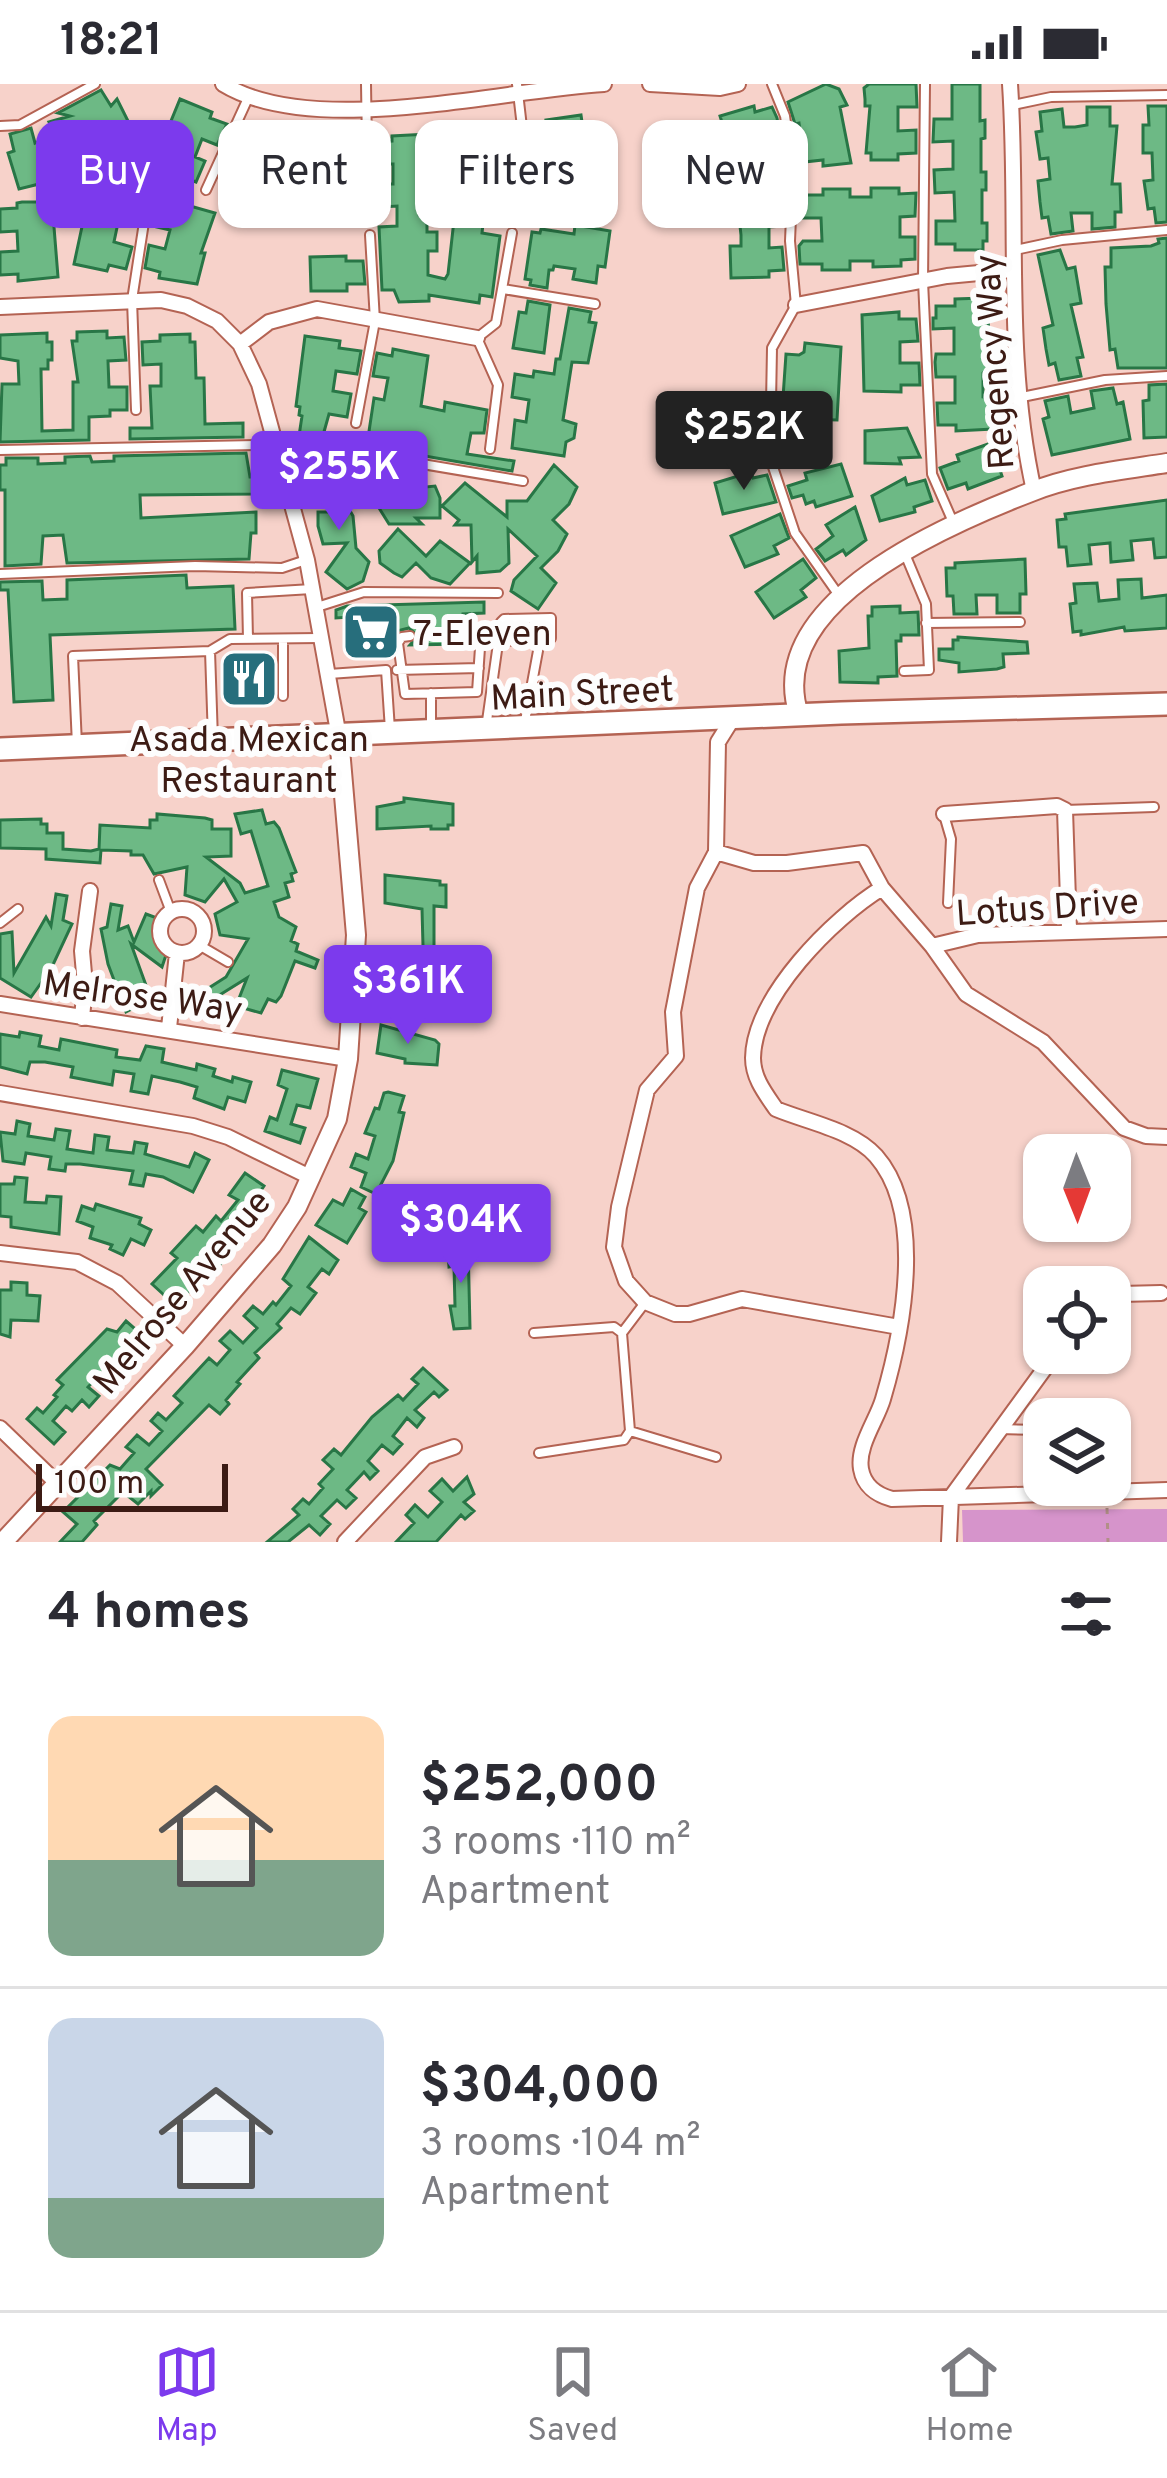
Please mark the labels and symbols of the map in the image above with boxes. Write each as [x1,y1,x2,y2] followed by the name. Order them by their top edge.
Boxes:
[967,252,1027,471] street label: Regency Way
[660,391,828,493] pin: $252K
[255,431,423,533] pin: $255K
[340,601,402,663] supermarket icon: 7-Eleven
[413,613,552,659] place label: 7-Eleven
[218,648,280,710] restaurant icon: Asada Mexican Restaurant
[489,668,675,724] street label: Main Street
[129,719,369,806] place label: Asada Mexican Restaurant
[954,881,1140,939] street label: Lotus Drive
[324,945,492,1047] pin: $361K
[39,962,245,1036] street label: Melrose Way
[1023,1134,1131,1242] north arrow
[85,1182,283,1406] street label: Melrose Avenue
[377,1184,545,1286] pin: $304K
[36,1458,228,1511] scale bar

